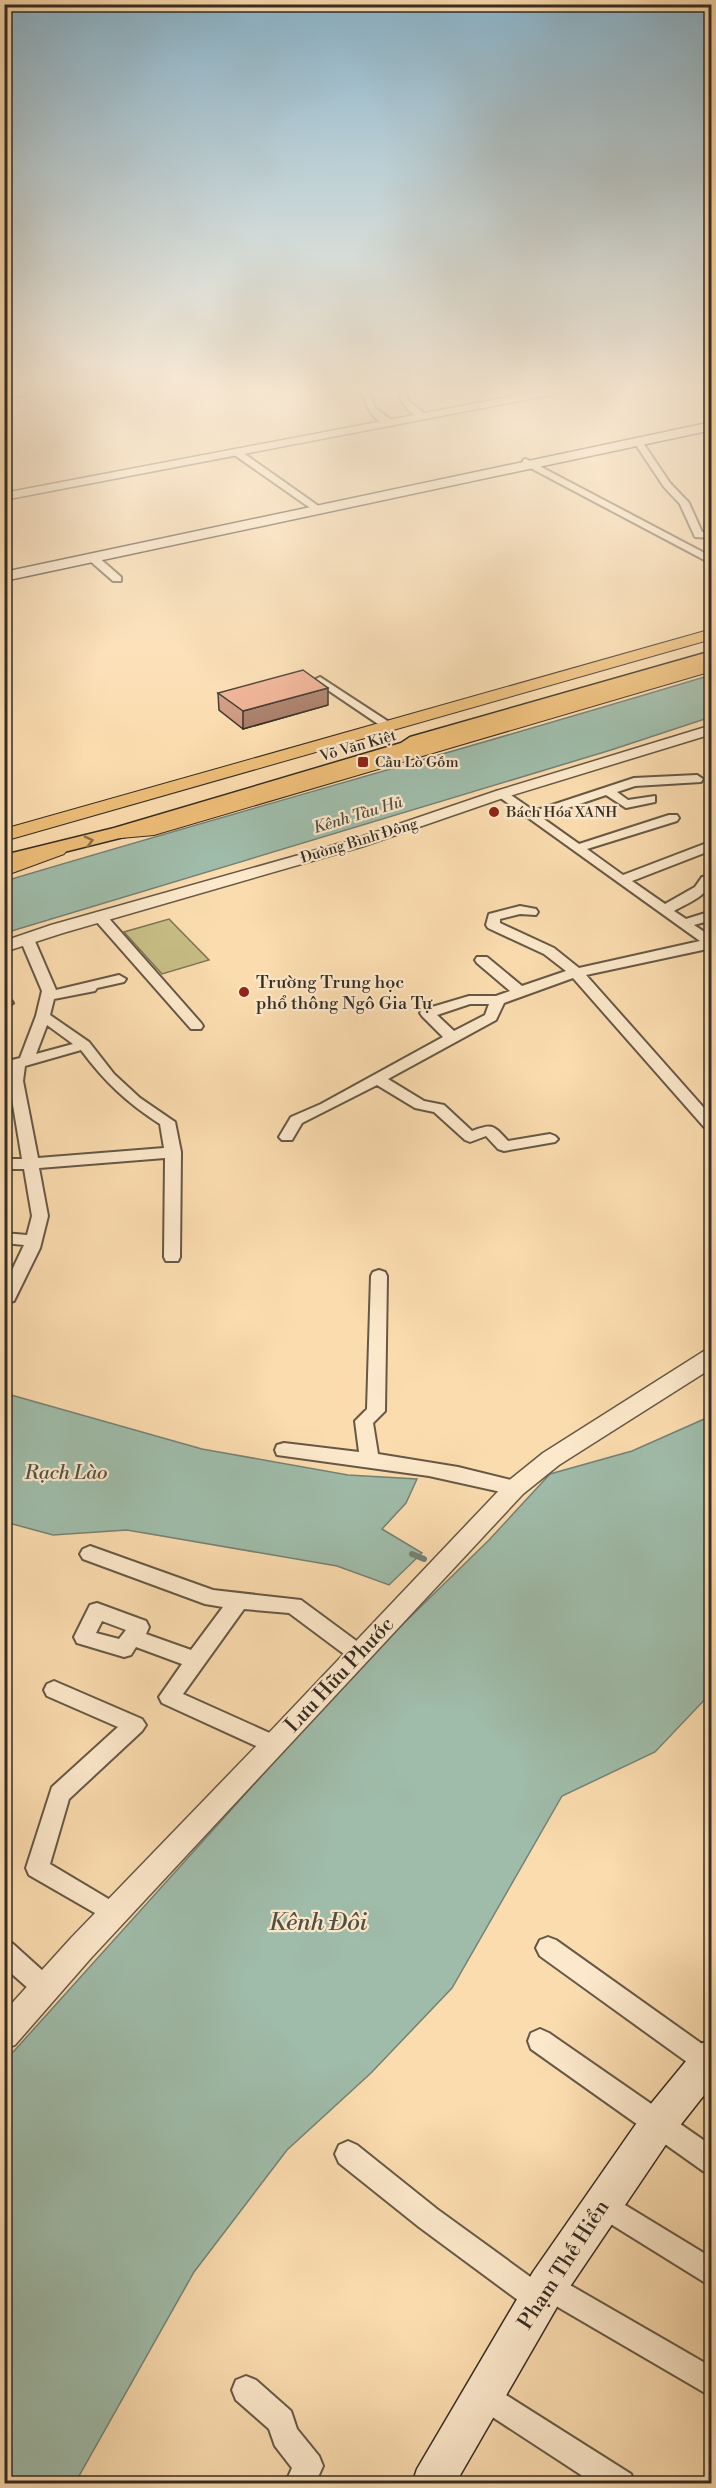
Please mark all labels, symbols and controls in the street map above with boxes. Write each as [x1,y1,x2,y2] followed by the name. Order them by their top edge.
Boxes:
[317,726,399,766] street label: Võ Văn Kiệt
[375,753,459,772] place label: Cầu Lò Gốm
[356,755,370,769] marker: Cầu Lò Gốm
[311,792,406,838] water label: Kênh Tàu Hủ
[505,803,617,822] place label: Bách Hóa XANH
[487,805,501,819] marker: Bách Hóa XANH
[298,814,420,868] street label: Đường Bình Đông
[83,836,94,848] one-way arrow
[256,971,433,1015] place label: Trường Trung học phổ thông Ngô Gia Tự
[237,985,251,999] marker: Trường Trung học phổ thông Ngô Gia Tự
[23,1461,108,1486] water label: Rạch Lào
[280,1612,400,1738] street label: Lưu Hữu Phước
[269,1908,368,1938] water label: Kênh Đôi
[513,2195,616,2335] street label: Phạm Thế Hiển

